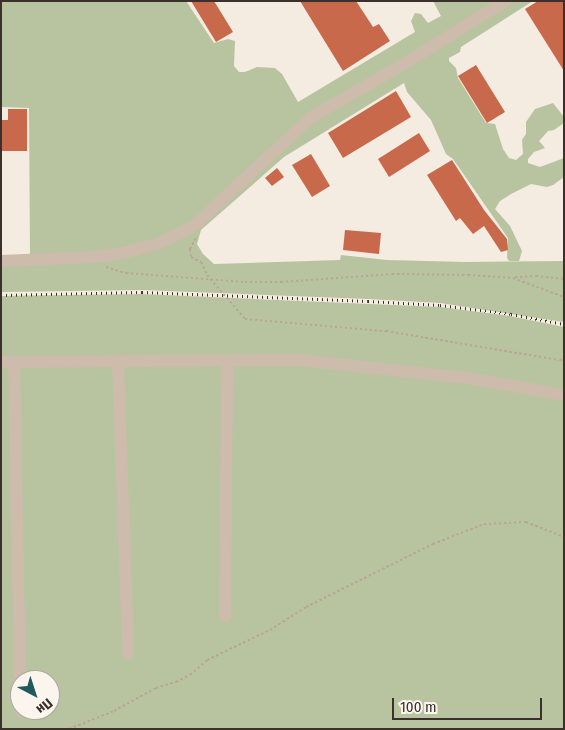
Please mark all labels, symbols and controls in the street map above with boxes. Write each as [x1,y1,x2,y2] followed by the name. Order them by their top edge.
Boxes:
[10,670,60,720] north arrow
[395,688,545,720] scale bar
[33,694,56,718] text: Пн
[400,698,437,716] text: 100 m

